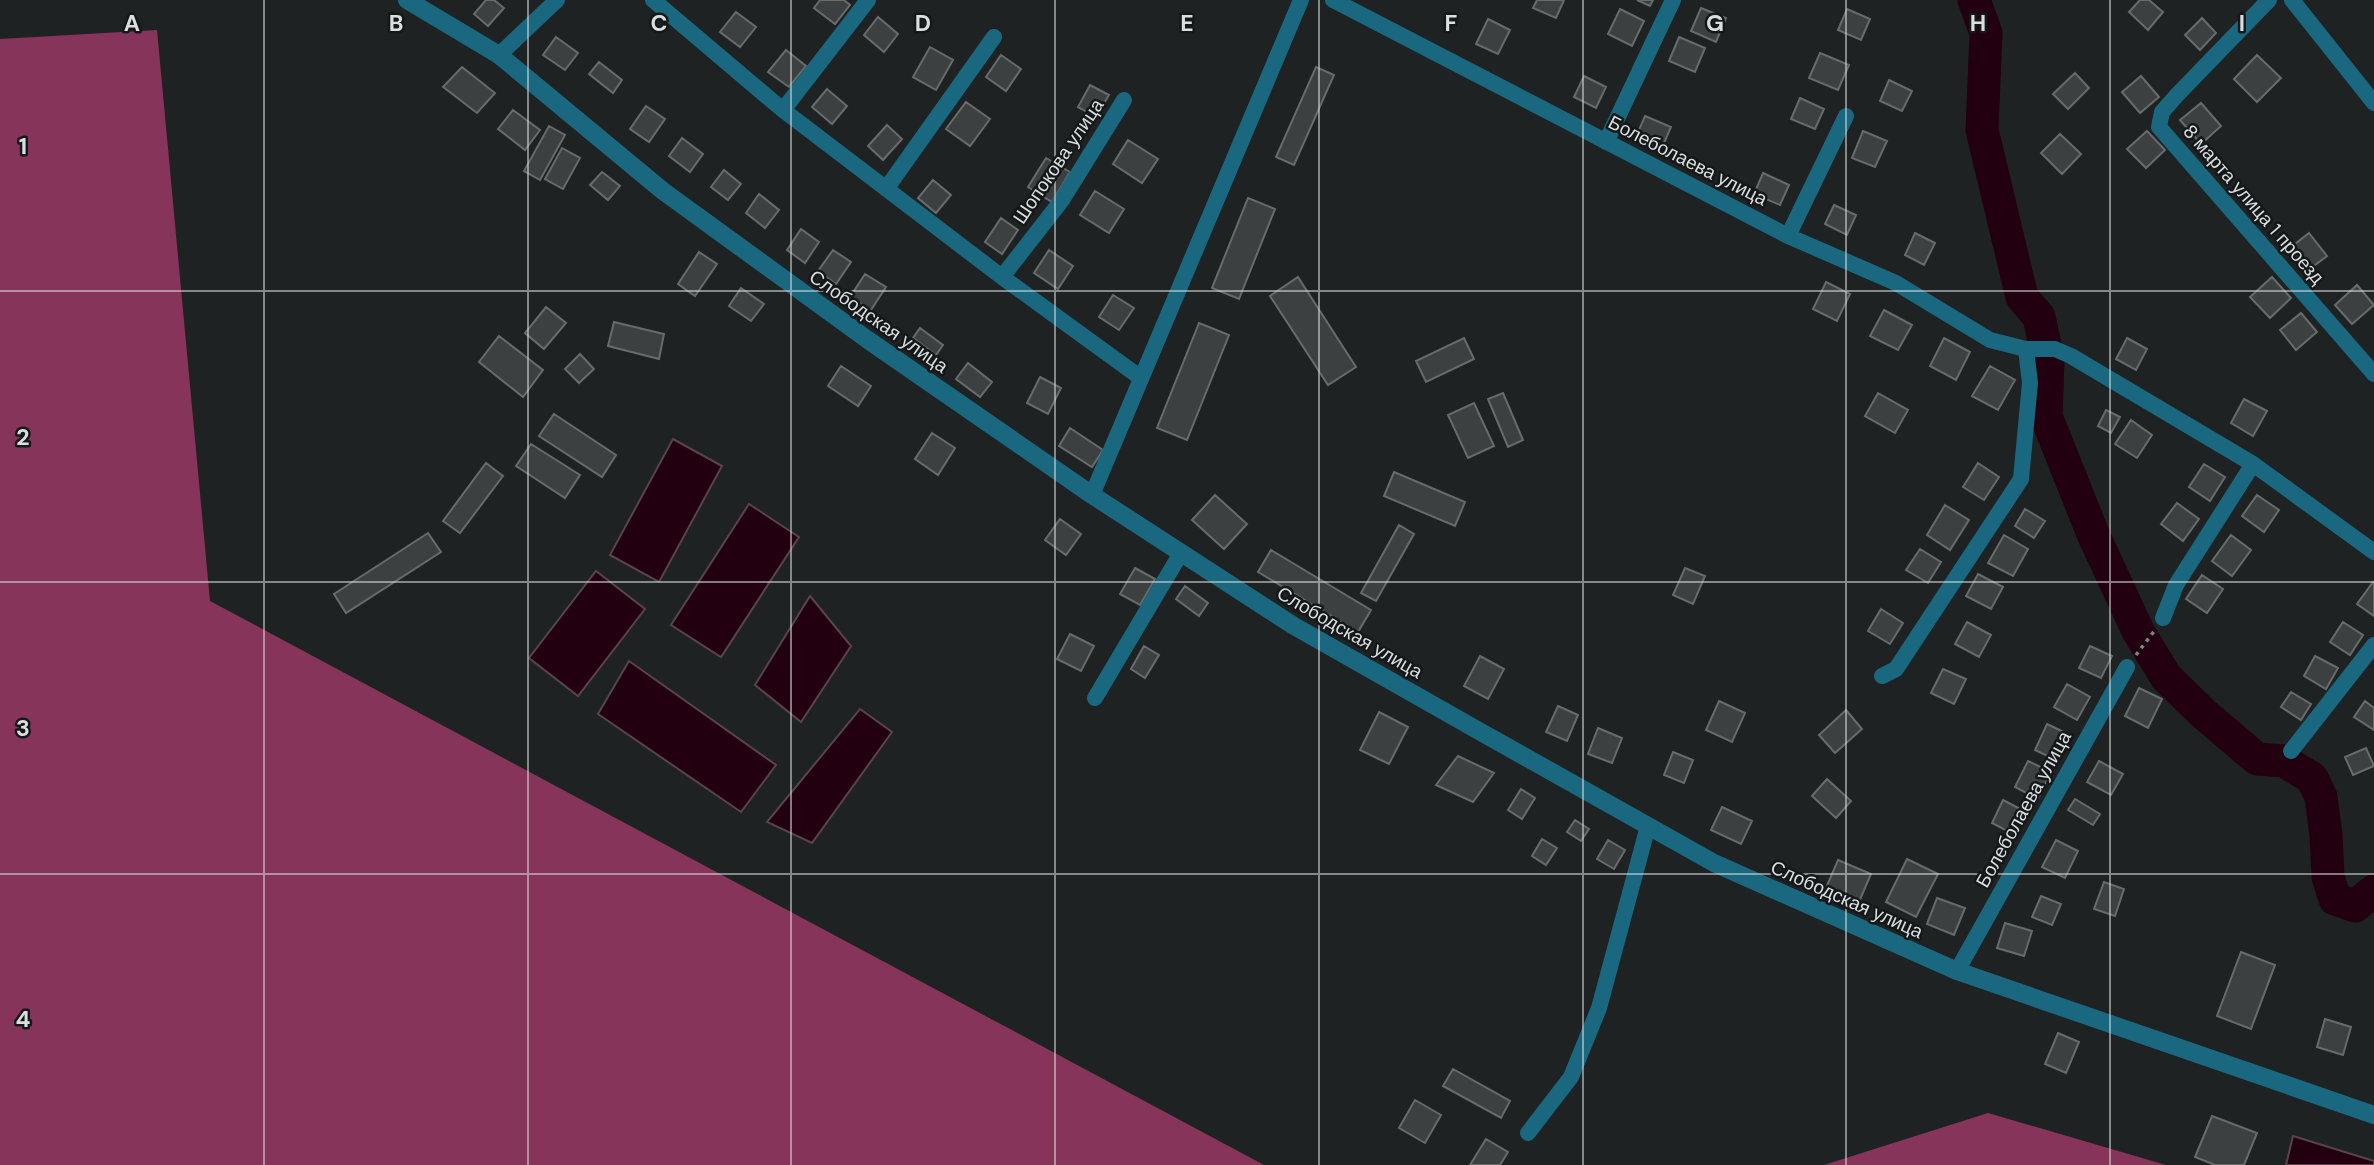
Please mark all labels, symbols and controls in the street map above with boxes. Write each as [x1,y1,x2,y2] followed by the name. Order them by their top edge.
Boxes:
[124,8,140,38] text: A
[389,8,403,38] text: B
[651,8,667,38] text: C
[915,8,931,38] text: D
[1180,8,1194,38] text: E
[1445,8,1458,38] text: F
[1706,8,1724,38] text: G
[1970,8,1986,38] text: H
[2239,8,2245,38] text: I
[1007,94,1110,229] street label: Шопокова улица
[1604,110,1772,212] street label: Болеболаева улица
[2177,119,2330,289] street label: 8 марта улица 1 проезд
[19,131,27,161] text: 1
[804,264,953,379] street label: Слободская улица
[16,422,30,452] text: 2
[1272,581,1427,684] street label: Слободская улица
[16,713,30,743] text: 3
[1970,726,2077,892] street label: Болеболаева улица
[1767,855,1927,944] street label: Слободская улица
[16,1004,31,1034] text: 4

